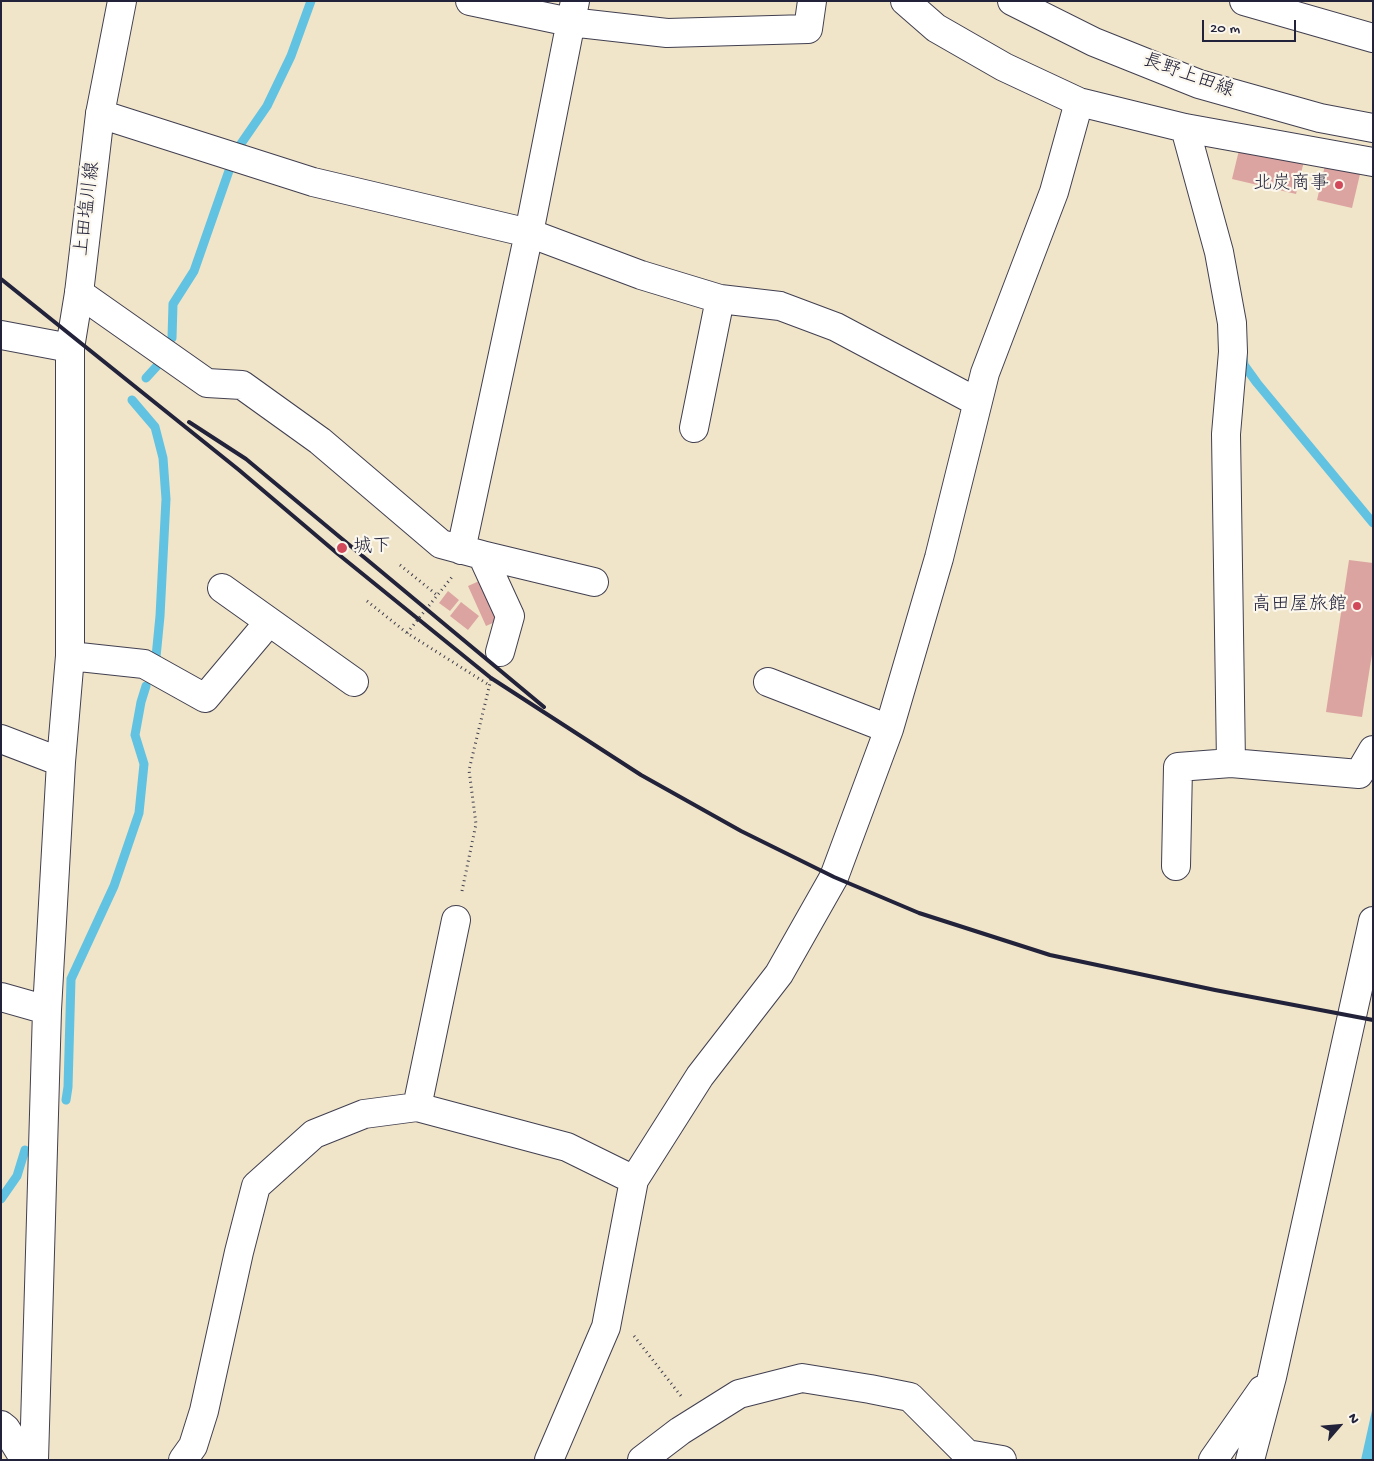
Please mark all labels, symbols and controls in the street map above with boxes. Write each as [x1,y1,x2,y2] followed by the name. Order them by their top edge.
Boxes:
[1204,10,1298,42] scale bar
[1210,20,1240,38] text: 20 m
[1139,50,1237,104] street label: 長野上田線
[72,160,106,258] street label: 上田塩川線
[1253,174,1329,196] place label: 北炭商事
[1333,179,1345,191] marker: 北炭商事
[353,537,391,559] place label: 城下
[335,541,349,555] marker: 城下
[1252,595,1347,617] place label: 高田屋旅館
[1351,600,1363,612] marker: 高田屋旅館
[1314,1401,1364,1451] north arrow
[1343,1411,1362,1427] text: N

